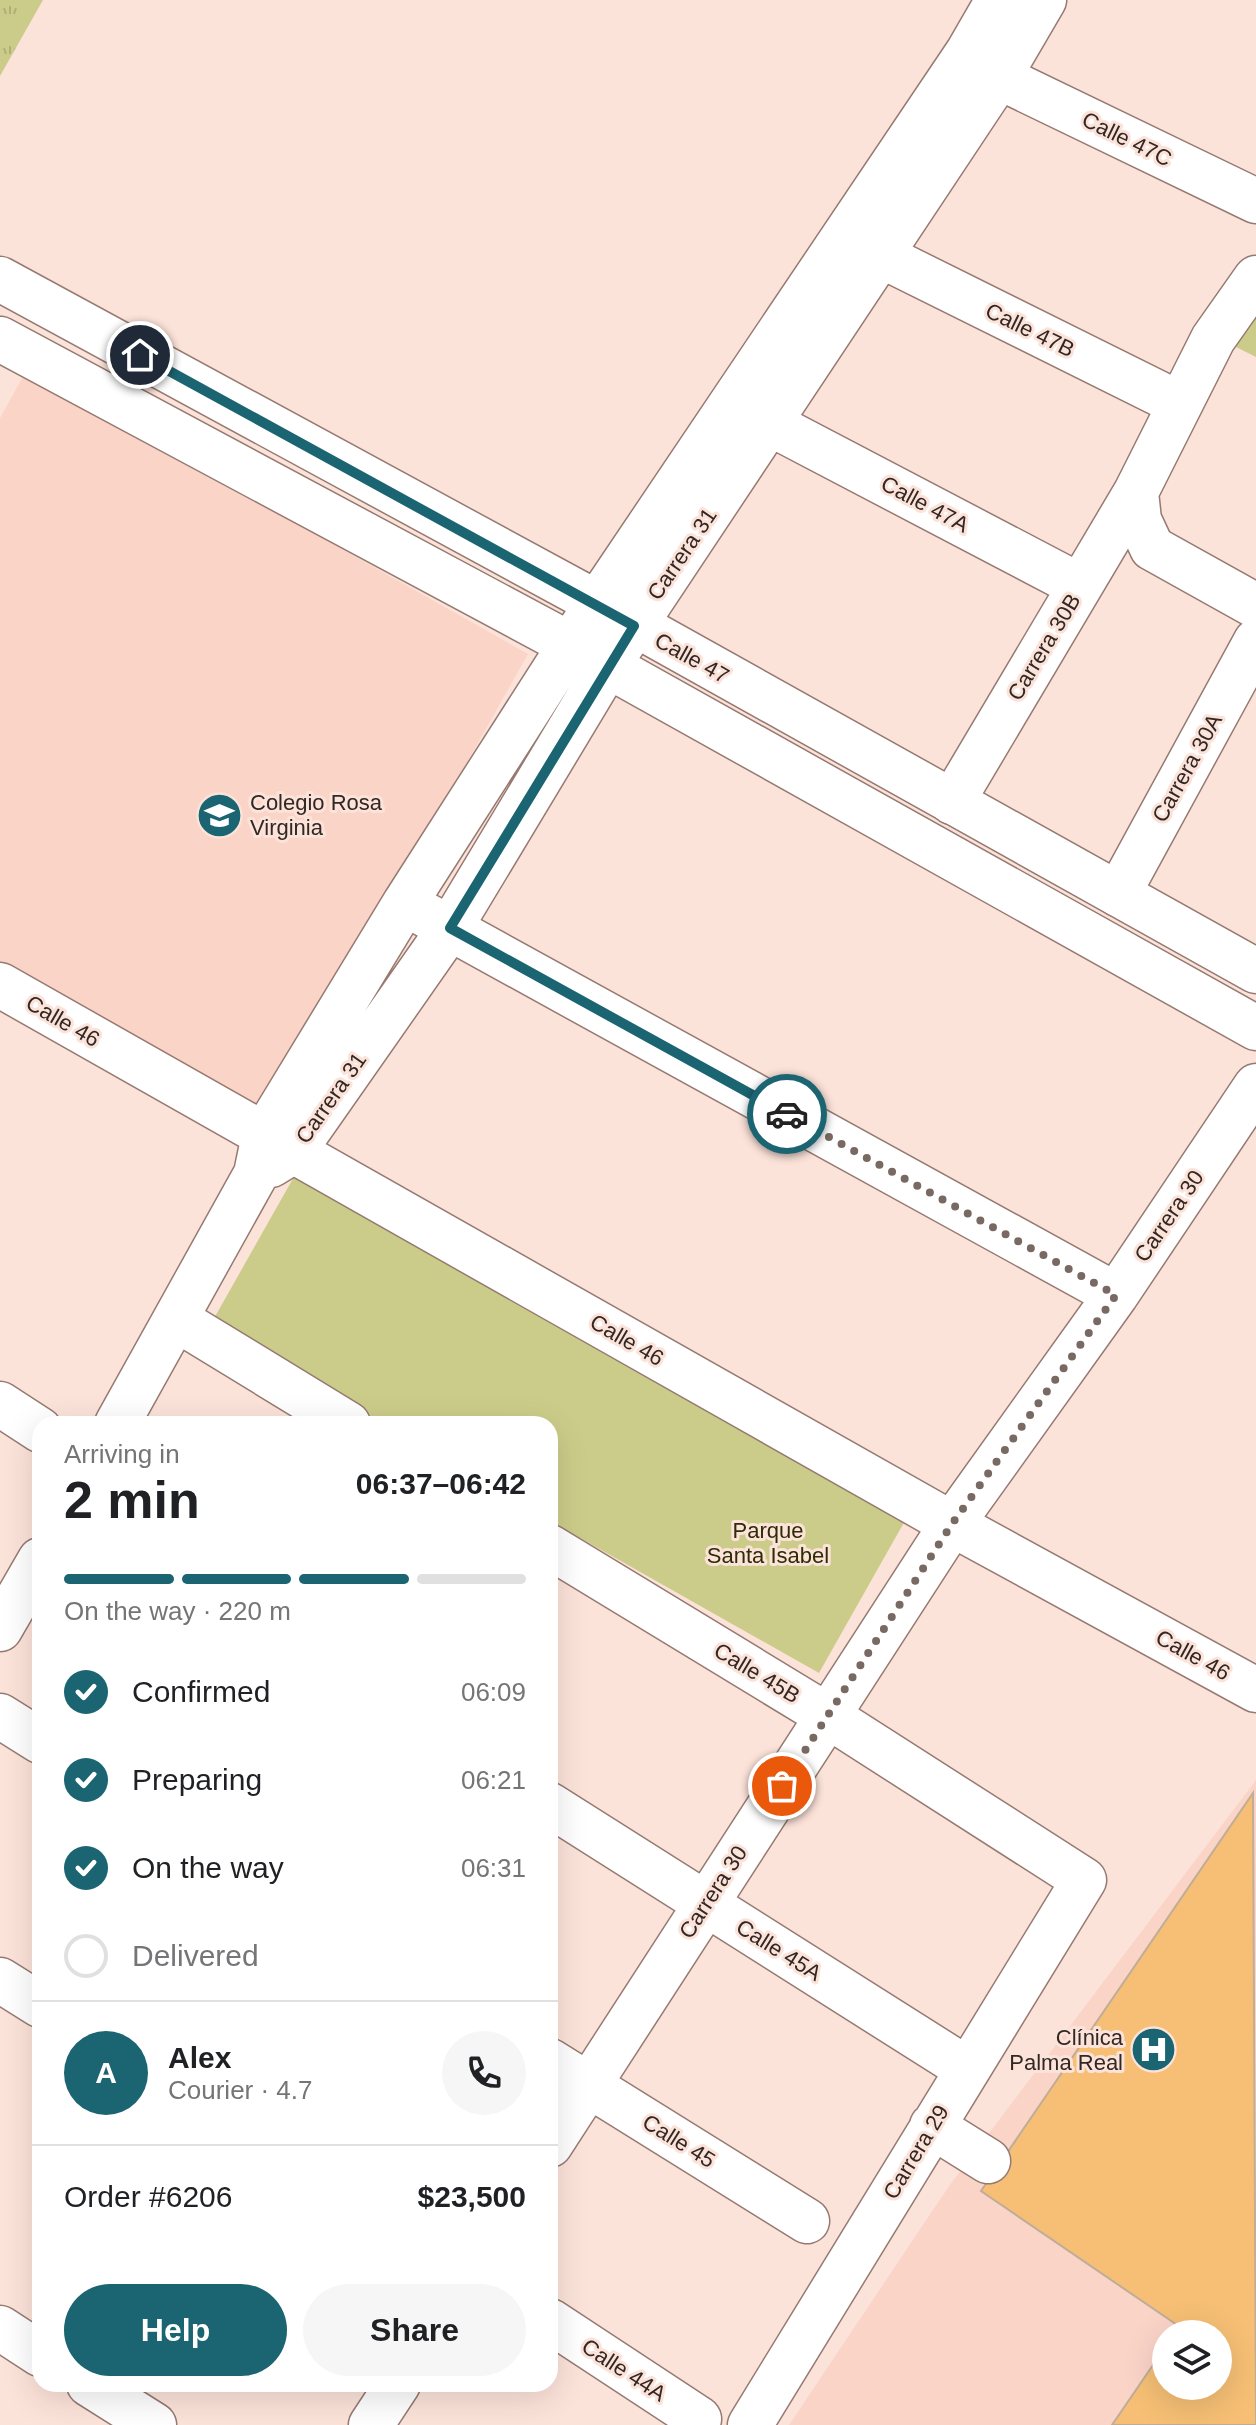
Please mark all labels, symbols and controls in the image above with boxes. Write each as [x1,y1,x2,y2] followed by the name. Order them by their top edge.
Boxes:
[1078,107,1176,171] street label: Calle 47C
[982,298,1078,362] street label: Calle 47B
[106,321,174,389] pin
[118,333,162,377] icon: home
[877,471,973,538] street label: Calle 47A
[642,503,722,605] street label: Carrera 31
[1002,589,1086,705] street label: Carrera 30B
[651,628,733,688] street label: Calle 47
[1147,709,1227,826] street label: Carrera 30A
[250,790,383,840] place label: Colegio Rosa Virginia
[195,791,243,839] school or university icon: Colegio Rosa Virginia
[22,990,104,1052] street label: Calle 46
[291,1048,371,1148] street label: Carrera 31
[747,1074,827,1154] courier
[765,1092,809,1136] icon: car
[1129,1165,1209,1267] street label: Carrera 30
[586,1309,668,1371] street label: Calle 46
[64,1439,180,1469] text: Arriving in
[356,1467,526,1500] text: 06:37–06:42
[64,1471,200,1529] text: 2 min
[707,1518,829,1568] park label: Parque Santa Isabel
[64,1596,291,1626] text: On the way · 220 m
[1152,1625,1234,1685] street label: Calle 46
[710,1638,804,1708] street label: Calle 45B
[64,1670,108,1714] icon: check
[132,1675,270,1708] text: Confirmed
[461,1677,526,1707] text: 06:09
[748,1752,816,1820] pin
[64,1758,108,1802] icon: check
[132,1763,262,1796] text: Preparing
[760,1764,804,1808] icon: bag
[461,1765,526,1795] text: 06:21
[674,1841,752,1943] street label: Carrera 30
[64,1846,108,1890] icon: check
[132,1851,284,1884] text: On the way
[461,1853,526,1883] text: 06:31
[732,1914,826,1986] street label: Calle 45A
[132,1939,259,1972] text: Delivered
[1009,2025,1124,2075] place label: Clínica Palma Real
[1130,2026,1178,2074] hospital icon: Clínica Palma Real
[442,2031,526,2115] button: phone
[168,2041,231,2074] text: Alex
[95,2056,117,2089] text: A
[168,2075,313,2105] text: Courier · 4.7
[878,2100,954,2204] street label: Carrera 29
[638,2109,720,2173] street label: Calle 45
[64,2180,232,2213] text: Order #6206
[418,2180,526,2213] text: $23,500
[64,2284,287,2376] button: Help
[303,2284,526,2376] button: Share
[1152,2320,1232,2400] map controls
[1152,2320,1232,2400] button: layers
[577,2334,671,2407] street label: Calle 44A

